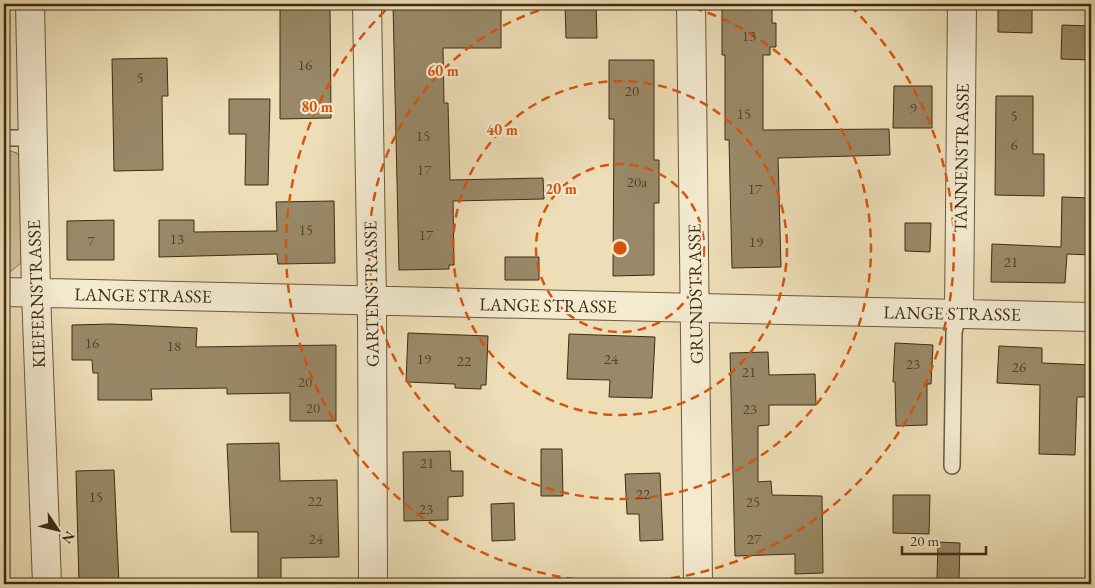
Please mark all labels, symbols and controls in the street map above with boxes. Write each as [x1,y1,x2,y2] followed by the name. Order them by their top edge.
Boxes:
[742,26,756,45] house number: 13
[298,55,312,74] house number: 16
[427,61,459,80] text: 60 m
[136,68,144,87] house number: 5
[625,81,639,100] house number: 20
[948,83,974,233] street label: TANNENSTRASSE
[301,97,333,116] text: 80 m
[909,98,917,117] house number: 9
[737,104,751,123] house number: 15
[1010,106,1018,125] house number: 5
[486,120,518,139] text: 40 m
[416,126,430,145] house number: 15
[1010,135,1018,154] house number: 6
[417,160,432,179] house number: 17
[627,172,647,191] house number: 20a
[545,179,577,198] text: 20 m
[748,179,763,198] house number: 17
[22,219,50,369] street label: KIEFERNSTRASSE
[299,220,313,239] house number: 15
[358,221,384,367] street label: GARTENSTRASSE
[682,224,708,364] street label: GRUNDSTRASSE
[419,225,434,244] house number: 17
[170,229,184,248] house number: 13
[87,231,95,250] house number: 7
[749,232,763,251] house number: 19
[611,239,629,257] centre of rings
[1004,252,1018,271] house number: 21
[74,282,212,308] street label: LANGE STRASSE
[479,292,617,318] street label: LANGE STRASSE
[883,300,1021,326] street label: LANGE STRASSE
[85,333,99,352] house number: 16
[167,336,181,355] house number: 18
[417,349,431,368] house number: 19
[604,349,619,368] house number: 24
[457,351,472,370] house number: 22
[906,354,920,373] house number: 23
[1012,357,1026,376] house number: 26
[742,362,756,381] house number: 21
[298,372,312,391] house number: 20
[306,398,320,417] house number: 20
[743,399,757,418] house number: 23
[420,453,434,472] house number: 21
[636,484,651,503] house number: 22
[89,487,103,506] house number: 15
[308,491,323,510] house number: 22
[746,492,760,511] house number: 25
[419,499,433,518] house number: 23
[32,506,82,556] north arrow
[902,523,986,555] scale bar
[58,528,79,548] text: N
[309,529,324,548] house number: 24
[747,529,762,548] house number: 27
[910,531,939,550] text: 20 m

